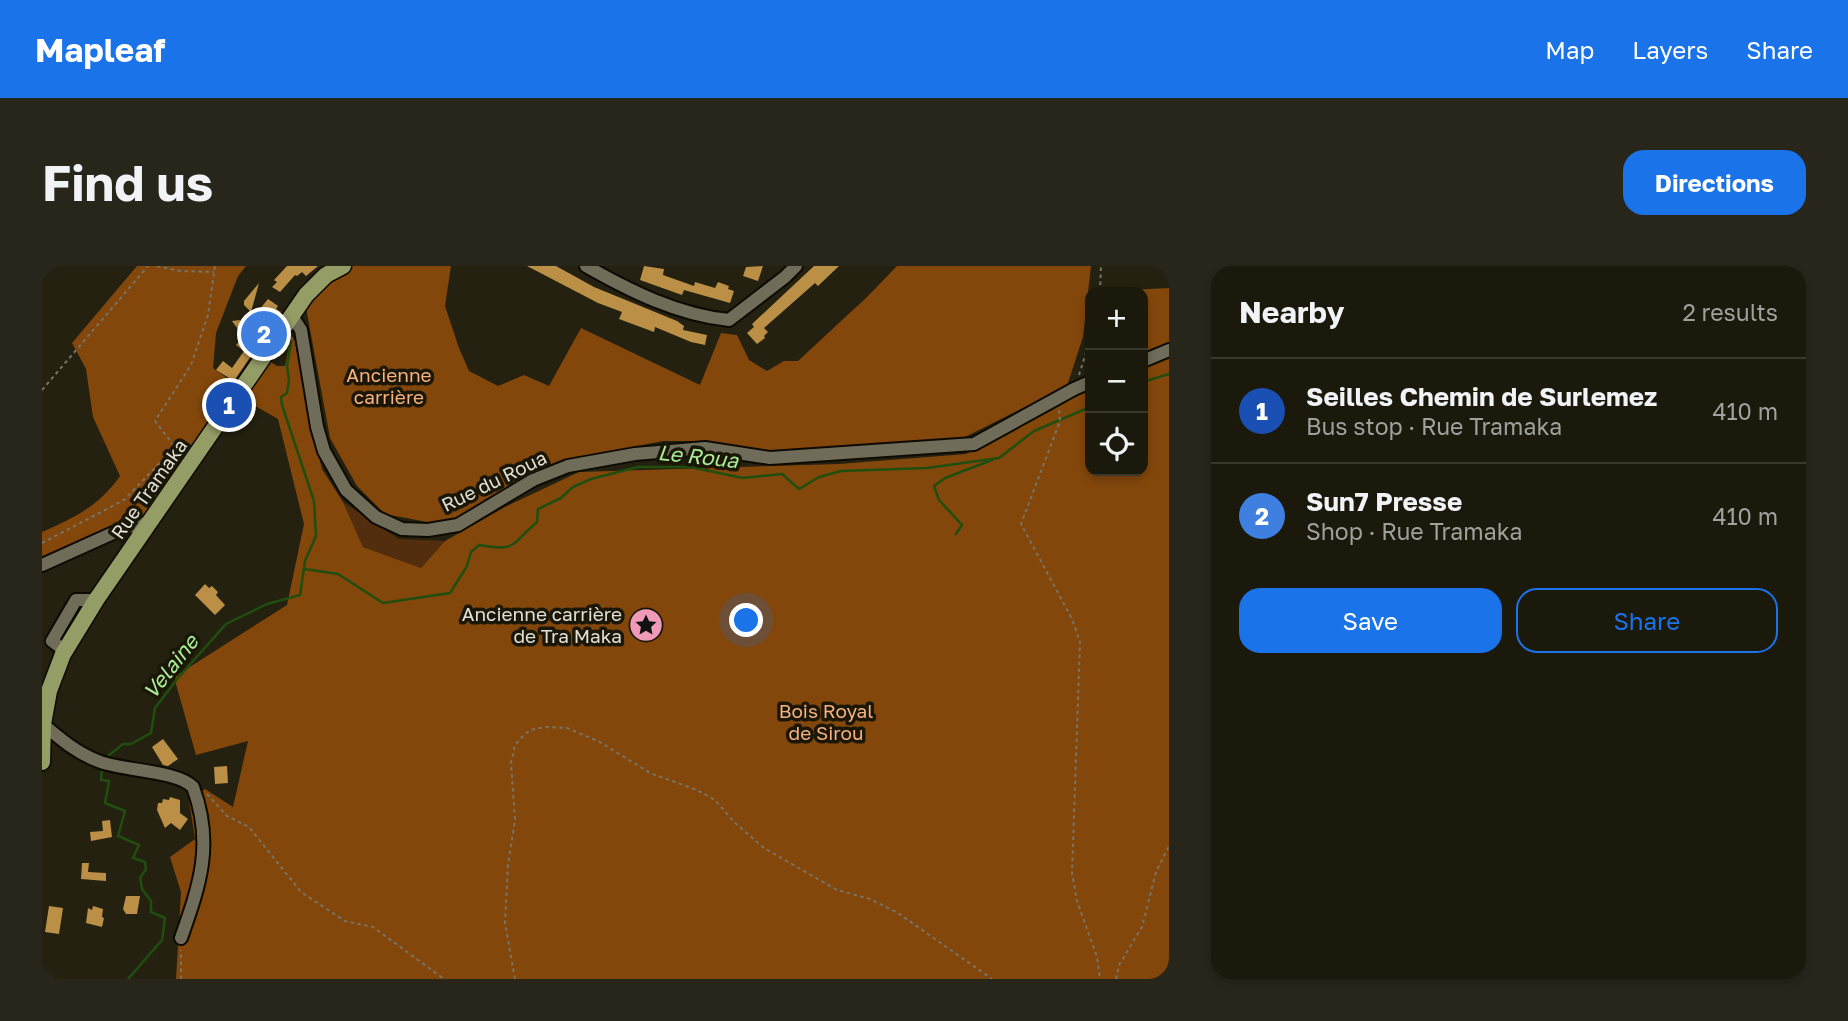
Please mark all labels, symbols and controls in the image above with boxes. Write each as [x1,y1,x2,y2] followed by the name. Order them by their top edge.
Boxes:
[35,30,165,69] text: Mapleaf
[1545,35,1594,64] text: Map
[1632,35,1708,64] text: Layers
[1746,35,1813,64] text: Share
[1623,150,1806,215] button: Directions
[42,153,213,212] text: Find us
[1085,287,1148,476] map controls
[1085,287,1148,350] button: +
[1239,294,1344,330] text: Nearby
[1682,298,1778,326] text: 2 results
[241,308,287,360] pin: 2
[1085,350,1148,413] button: −
[346,363,432,408] park label: Ancienne carrière
[206,379,252,431] pin: 1
[1306,381,1657,412] text: Seilles Chemin de Surlemez
[1256,397,1268,425] text: 1
[1712,397,1778,425] text: 410 m
[1306,412,1562,440] text: Bus stop · Rue Tramaka
[1085,413,1148,476] button: locate
[106,434,191,543] street label: Rue Tramaka
[657,439,741,473] water label: Le Roua
[437,445,550,516] street label: Rue du Roua
[1306,486,1462,517] text: Sun7 Presse
[1255,502,1269,530] text: 2
[1712,502,1778,530] text: 410 m
[1306,517,1522,545] text: Shop · Rue Tramaka
[1239,588,1502,653] button: Save
[1516,588,1778,653] button: Share
[462,602,622,647] place label: Ancienne carrière de Tra Maka
[729,603,763,637] your location
[627,606,665,644] place icon: Ancienne carrière de Tra Maka
[137,628,204,704] water label: Velaine
[779,699,873,744] park label: Bois Royal de Sirou

